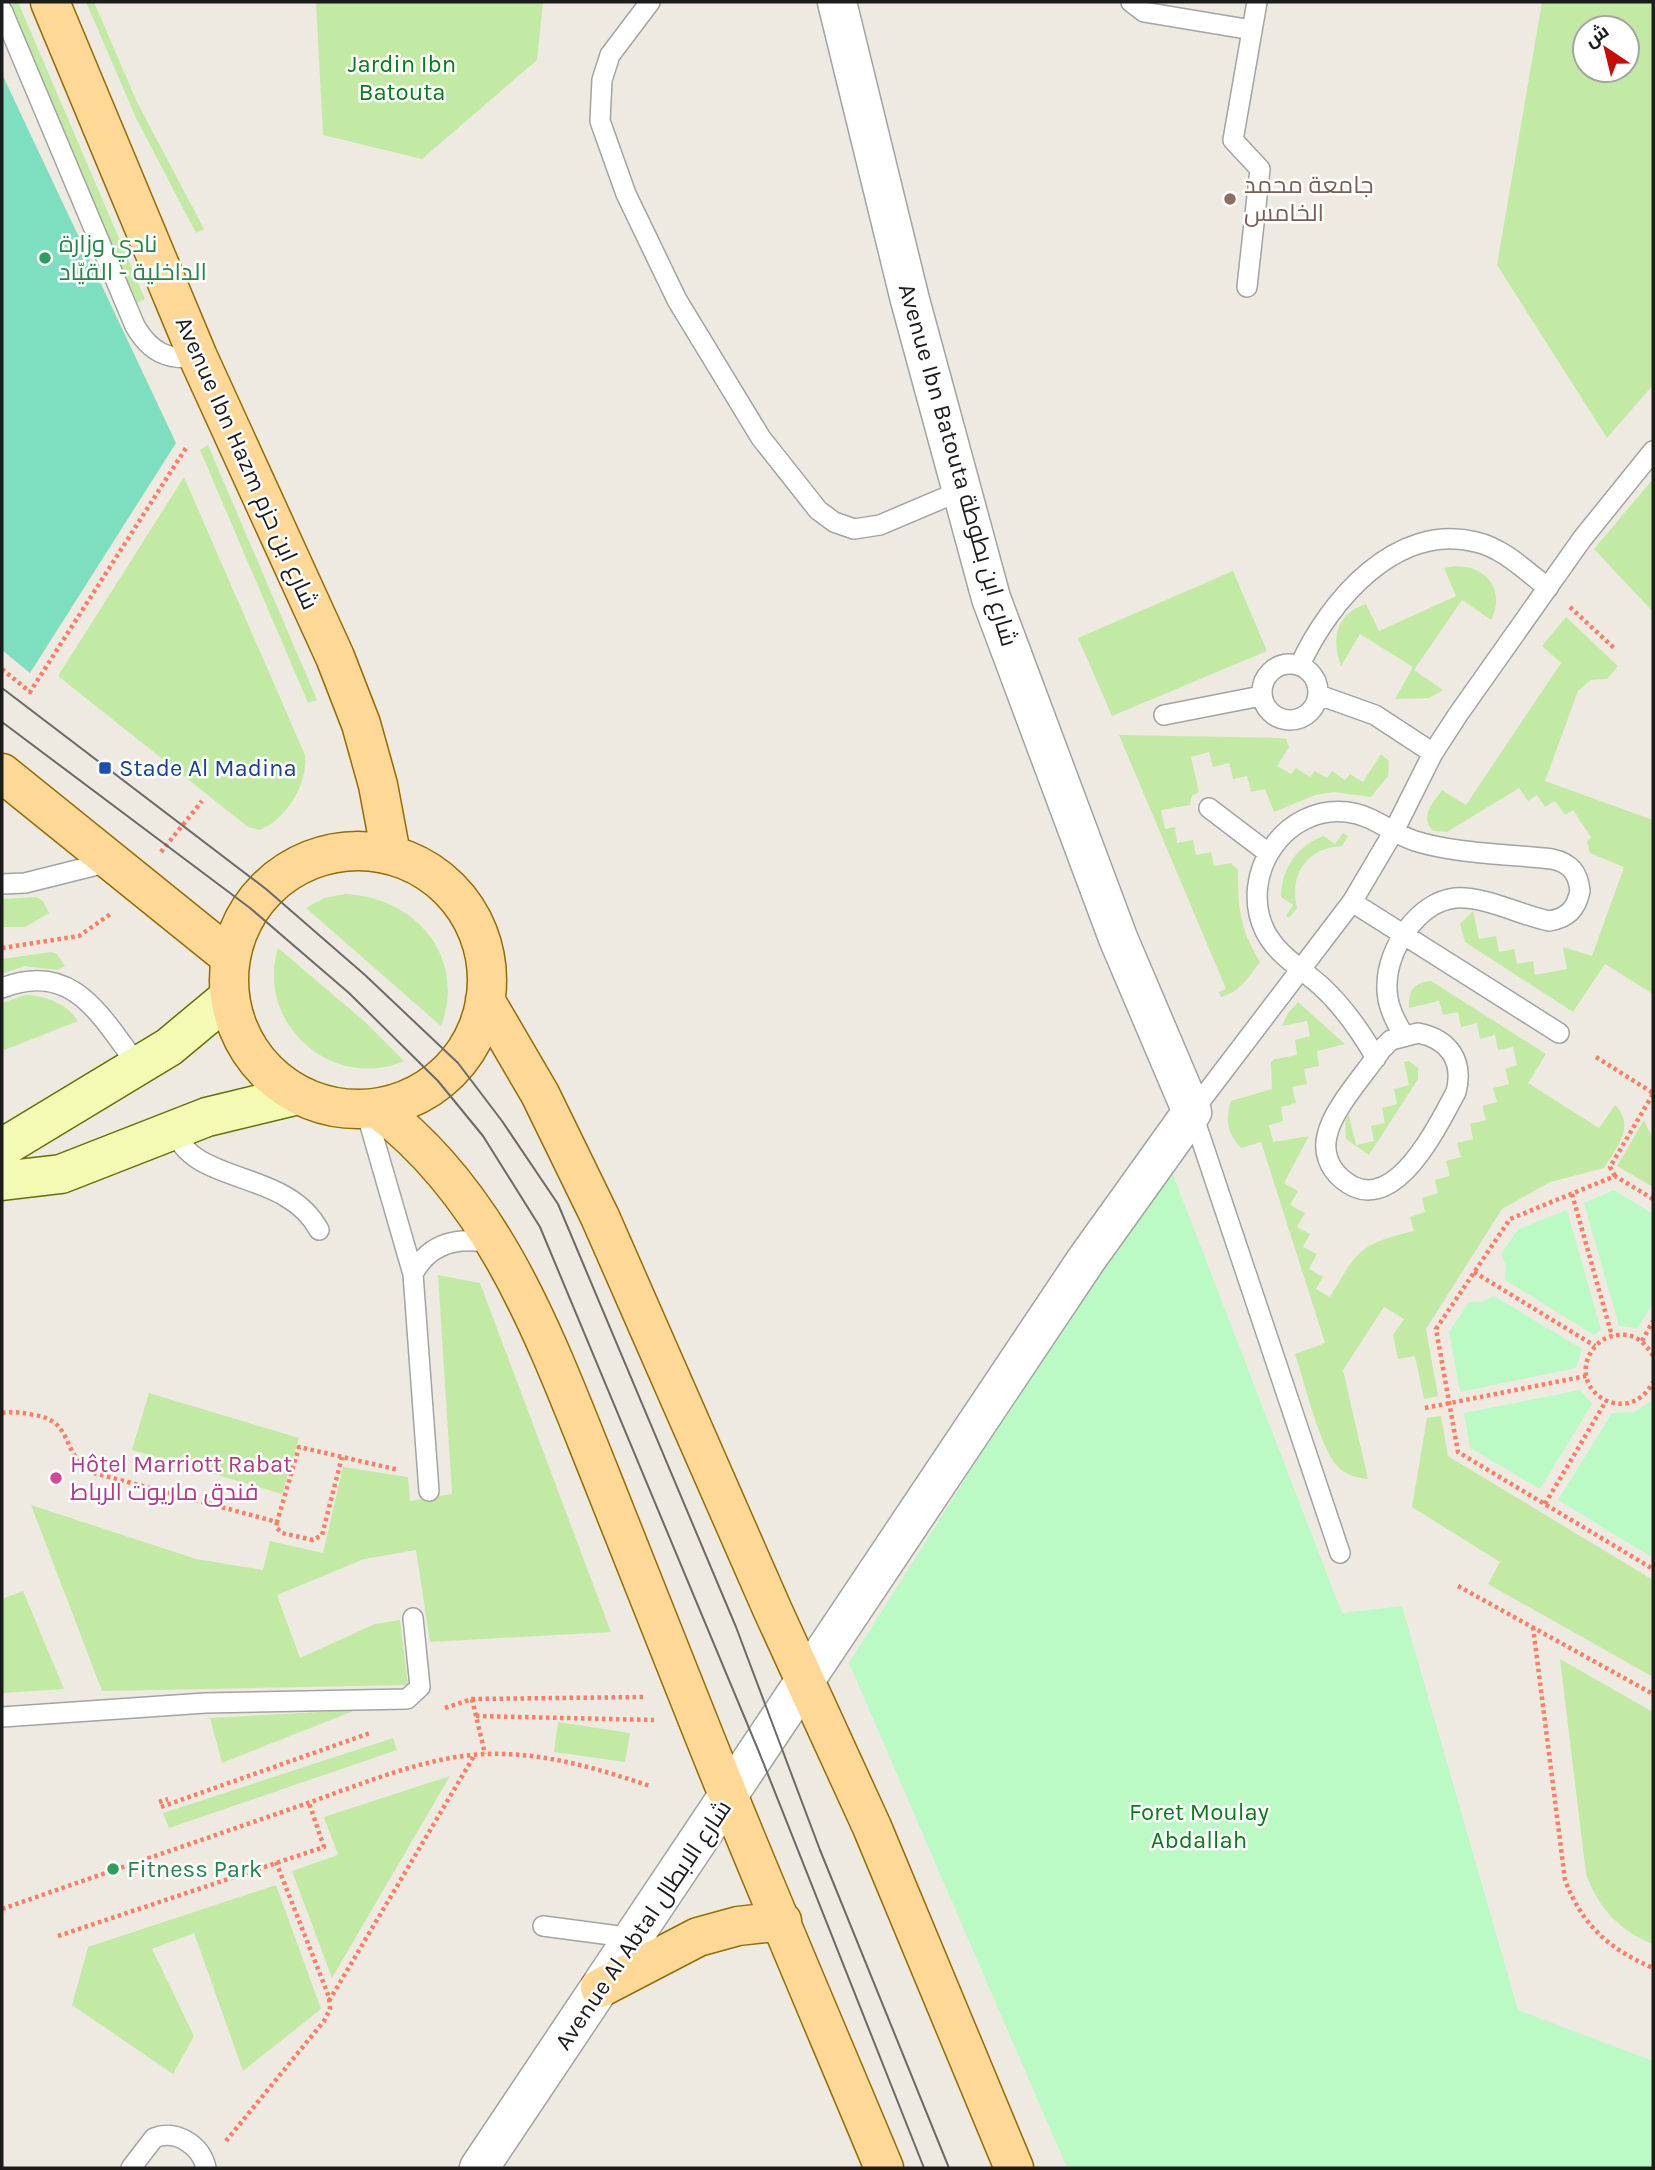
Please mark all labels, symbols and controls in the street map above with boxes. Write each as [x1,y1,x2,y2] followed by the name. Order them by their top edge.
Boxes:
[1571,14,1641,84] north arrow
[1581,20,1613,52] text: ش
[348,50,456,106] park label: Jardin Ibn Batouta
[1244,171,1374,227] place label: جامعة محمد الخامس
[1222,191,1238,207] marker: جامعة محمد الخامس
[59,230,207,286] place label: نادي وزارة الداخلية - القيّاد
[37,250,53,266] marker: نادي وزارة الداخلية - القيّاد
[891,280,1023,650] street label: Avenue Ibn Batouta شارع ابن بطوطة
[168,312,324,615] street label: Avenue Ibn Hazm شارع ابن حزم
[119,754,297,782] place label: Stade Al Madina
[97,760,113,776] marker: Stade Al Madina
[70,1450,292,1507] place label: Hôtel Marriott Rabat فندق ماريوت الرباط
[48,1470,64,1486] marker: Hôtel Marriott Rabat فندق ماريوت الرباط
[549,1795,739,2056] street label: Avenue Al Abtal شارع الابطال
[1129,1798,1269,1854] park label: Foret Moulay Abdallah
[127,1855,262,1883] place label: Fitness Park
[105,1861,121,1877] marker: Fitness Park

